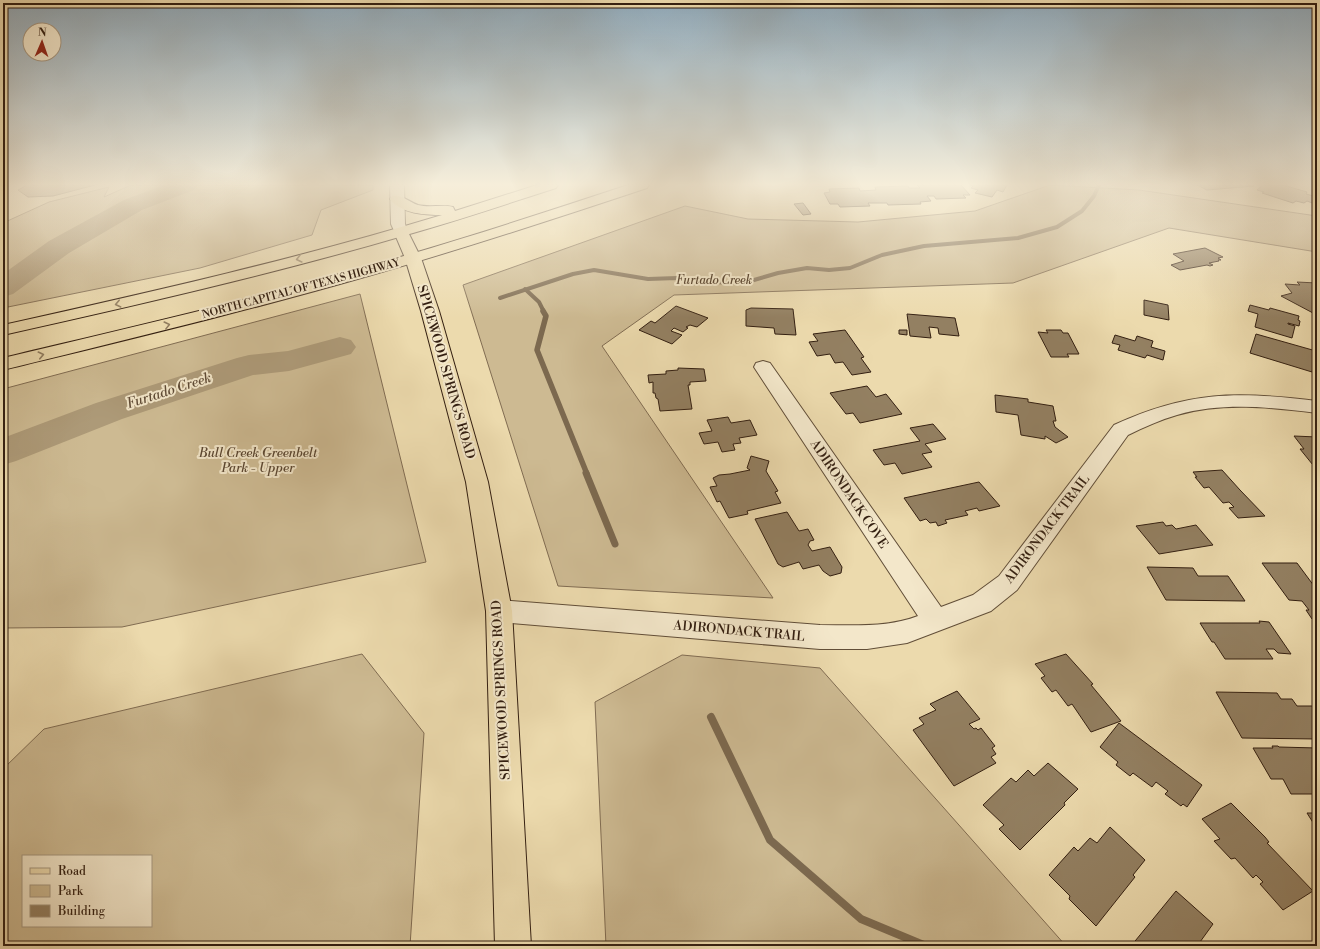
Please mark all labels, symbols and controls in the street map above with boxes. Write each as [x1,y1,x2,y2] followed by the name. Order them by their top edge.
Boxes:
[22,22,62,62] north arrow
[38,26,47,40] text: N
[296,254,303,263] one-way arrow
[200,256,402,322] street label: NORTH CAPITAL OF TEXAS HIGHWAY
[676,273,752,288] water label: Furtado Creek
[414,283,478,461] street label: SPICEWOOD SPRINGS ROAD
[115,299,122,307] one-way arrow
[164,321,171,329] one-way arrow
[37,351,44,360] one-way arrow
[124,369,214,413] water label: Furtado Creek
[806,436,891,551] street label: ADIRONDACK COVE
[198,445,318,476] park label: Bull Creek Greenbelt Park - Upper
[1000,471,1093,587] street label: ADIRONDACK TRAIL
[488,600,514,780] street label: SPICEWOOD SPRINGS ROAD
[672,617,806,645] street label: ADIRONDACK TRAIL
[22,855,152,927] legend
[58,864,86,879] text: Road
[58,884,84,899] text: Park
[57,904,106,919] text: Building

